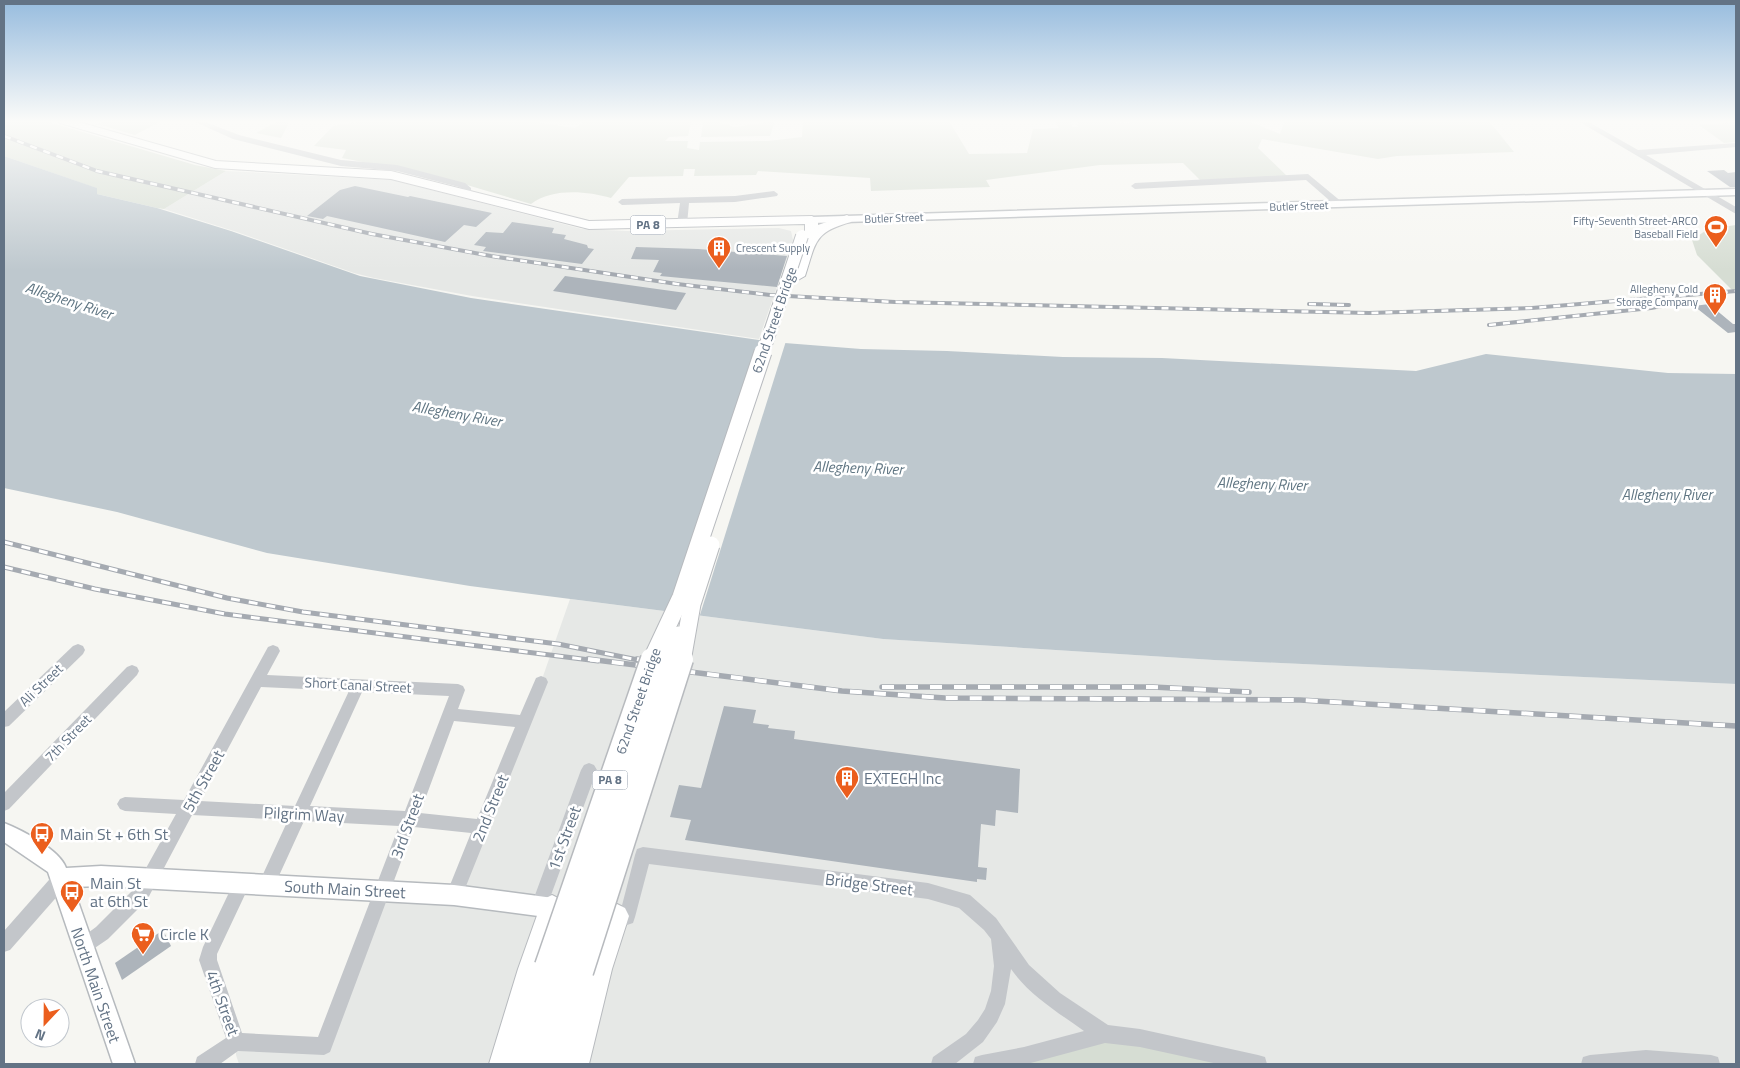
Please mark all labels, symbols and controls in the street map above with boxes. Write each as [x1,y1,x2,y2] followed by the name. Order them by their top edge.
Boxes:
[1269,197,1329,215] street label: Butler Street
[864,209,924,227] street label: Butler Street
[1573,213,1698,242] place label: Fifty-Seventh Street-ARCO Baseball Field
[1703,214,1729,248] sports icon: Fifty-Seventh Street-ARCO Baseball Field
[630,216,666,234] road number: PA 8
[706,235,732,269] building icon: Crescent Supply
[736,240,811,256] place label: Crescent Supply
[746,264,802,376] street label: 62nd Street Bridge
[23,276,118,326] water label: Allegheny River
[1616,281,1699,310] place label: Allegheny Cold Storage Company
[1702,282,1728,316] building icon: Allegheny Cold Storage Company
[411,394,506,433] water label: Allegheny River
[812,454,906,481] water label: Allegheny River
[1216,470,1310,497] water label: Allegheny River
[1622,483,1714,506] water label: Allegheny River
[610,645,666,757] street label: 62nd Street Bridge
[14,658,67,711] street label: Ali Street
[304,671,412,698] street label: Short Canal Street
[39,709,96,766] street label: 7th Street
[176,745,230,817] street label: 5th Street
[834,765,860,799] building icon: EXTECH Inc
[864,766,941,790] place label: EXTECH Inc
[466,770,515,845] street label: 2nd Street
[592,770,628,790] road number: PA 8
[384,790,430,862] street label: 3rd Street
[263,800,345,828] street label: Pilgrim Way
[541,802,587,873] street label: 1st Street
[29,821,55,855] bus stop icon: Main St + 6th St
[60,822,168,846] place label: Main St + 6th St
[824,867,915,901] street label: Bridge Street
[90,871,148,913] place label: Main St at 6th St
[284,874,407,904] street label: South Main Street
[59,879,85,913] bus stop icon: Main St at 6th St
[130,921,156,955] supermarket icon: Circle K
[160,922,209,946] place label: Circle K
[65,924,127,1046] street label: North Main Street
[200,967,246,1039] street label: 4th Street
[20,998,70,1048] north arrow
[32,1024,48,1047] text: N

